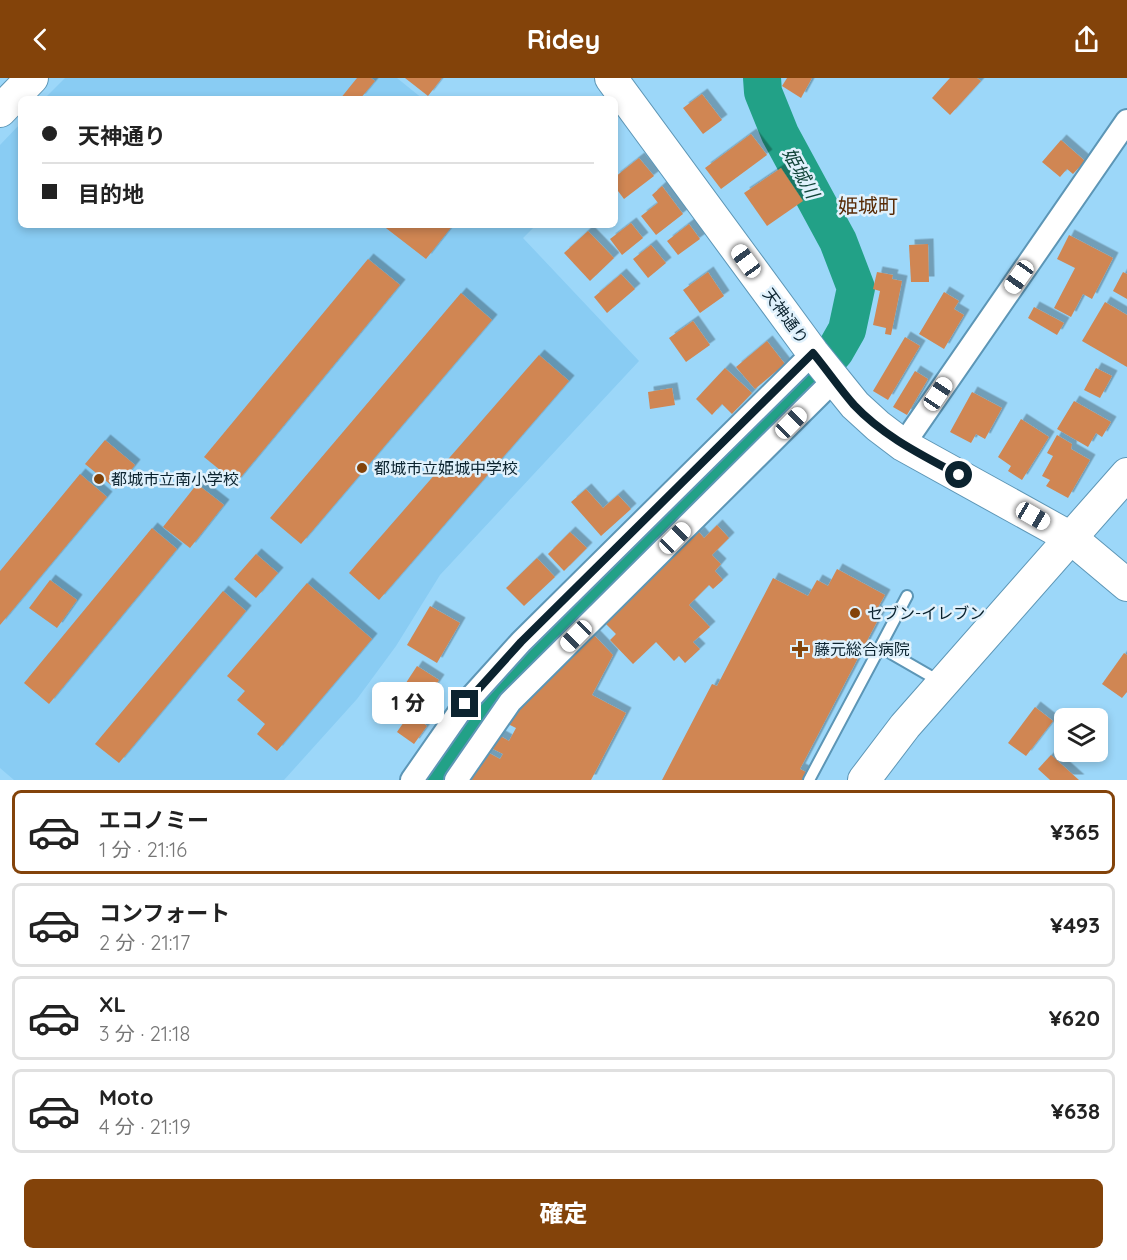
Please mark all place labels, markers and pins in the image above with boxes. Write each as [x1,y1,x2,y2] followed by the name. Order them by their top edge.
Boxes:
[374,458,518,478] place label: 都城市立姫城中学校
[355,461,369,475] marker: 都城市立姫城中学校
[111,469,239,489] place label: 都城市立南小学校
[92,472,106,486] marker: 都城市立南小学校
[867,603,985,623] place label: セブン-イレブン
[848,606,862,620] marker: セブン-イレブン
[814,639,910,659] place label: 藤元総合病院
[791,640,809,658] marker: 藤元総合病院

